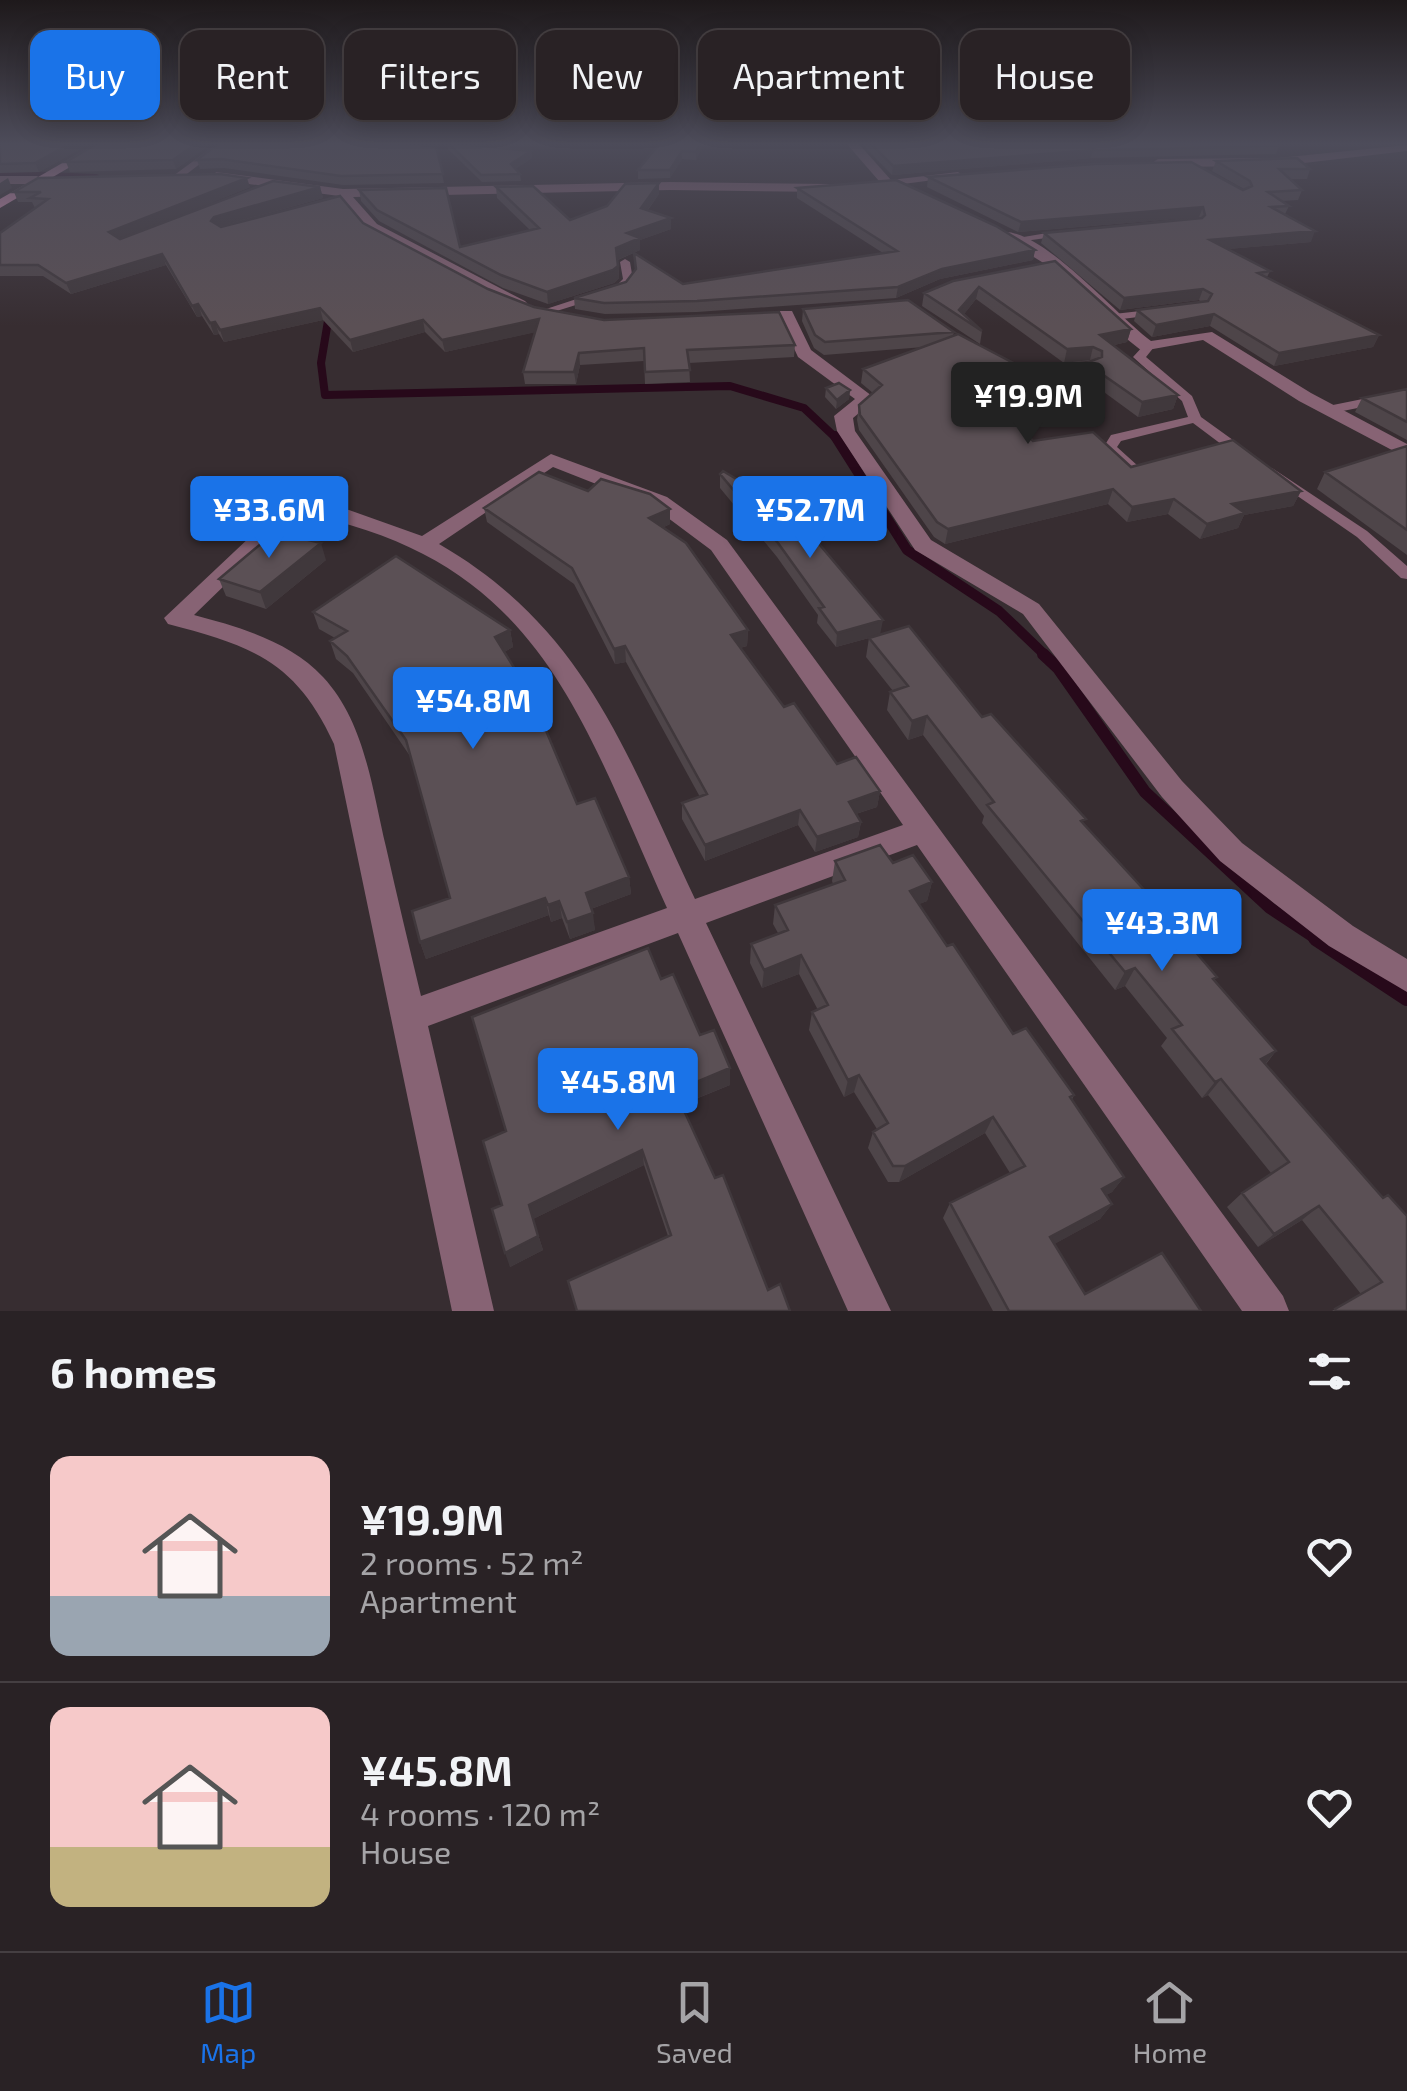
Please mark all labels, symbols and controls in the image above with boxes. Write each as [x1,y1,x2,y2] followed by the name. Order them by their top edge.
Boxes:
[30,30,160,120] chip: Buy
[180,30,324,120] chip: Rent
[344,30,516,120] chip: Filters
[536,30,678,120] chip: New
[698,30,940,120] chip: Apartment
[960,30,1130,120] chip: House
[947,362,1109,447] pin: ¥19.9M
[973,375,1083,413] text: ¥19.9M
[188,476,350,561] pin: ¥33.6M
[729,476,891,561] pin: ¥52.7M
[212,489,326,527] text: ¥33.6M
[755,489,865,527] text: ¥52.7M
[392,667,554,752] pin: ¥54.8M
[415,680,531,718] text: ¥54.8M
[1081,889,1243,974] pin: ¥43.3M
[1104,902,1220,940] text: ¥43.3M
[537,1048,699,1133] pin: ¥45.8M
[560,1061,676,1099] text: ¥45.8M
[1302,1344,1357,1399] icon: filters
[50,1346,217,1396] text: 6 homes
[360,1493,504,1543] text: ¥19.9M
[130,1496,250,1616] icon: home
[1302,1529,1357,1584] icon: heart
[360,1543,584,1581] text: 2 rooms · 52 m²
[360,1581,517,1619] text: Apartment
[360,1744,513,1794] text: ¥45.8M
[130,1747,250,1867] icon: home
[1302,1780,1357,1835] icon: heart
[360,1794,600,1832] text: 4 rooms · 120 m²
[360,1832,451,1870] text: House
[200,1975,256,2069] tab: Map
[656,1975,733,2069] tab: Saved
[1133,1975,1207,2069] tab: Home

